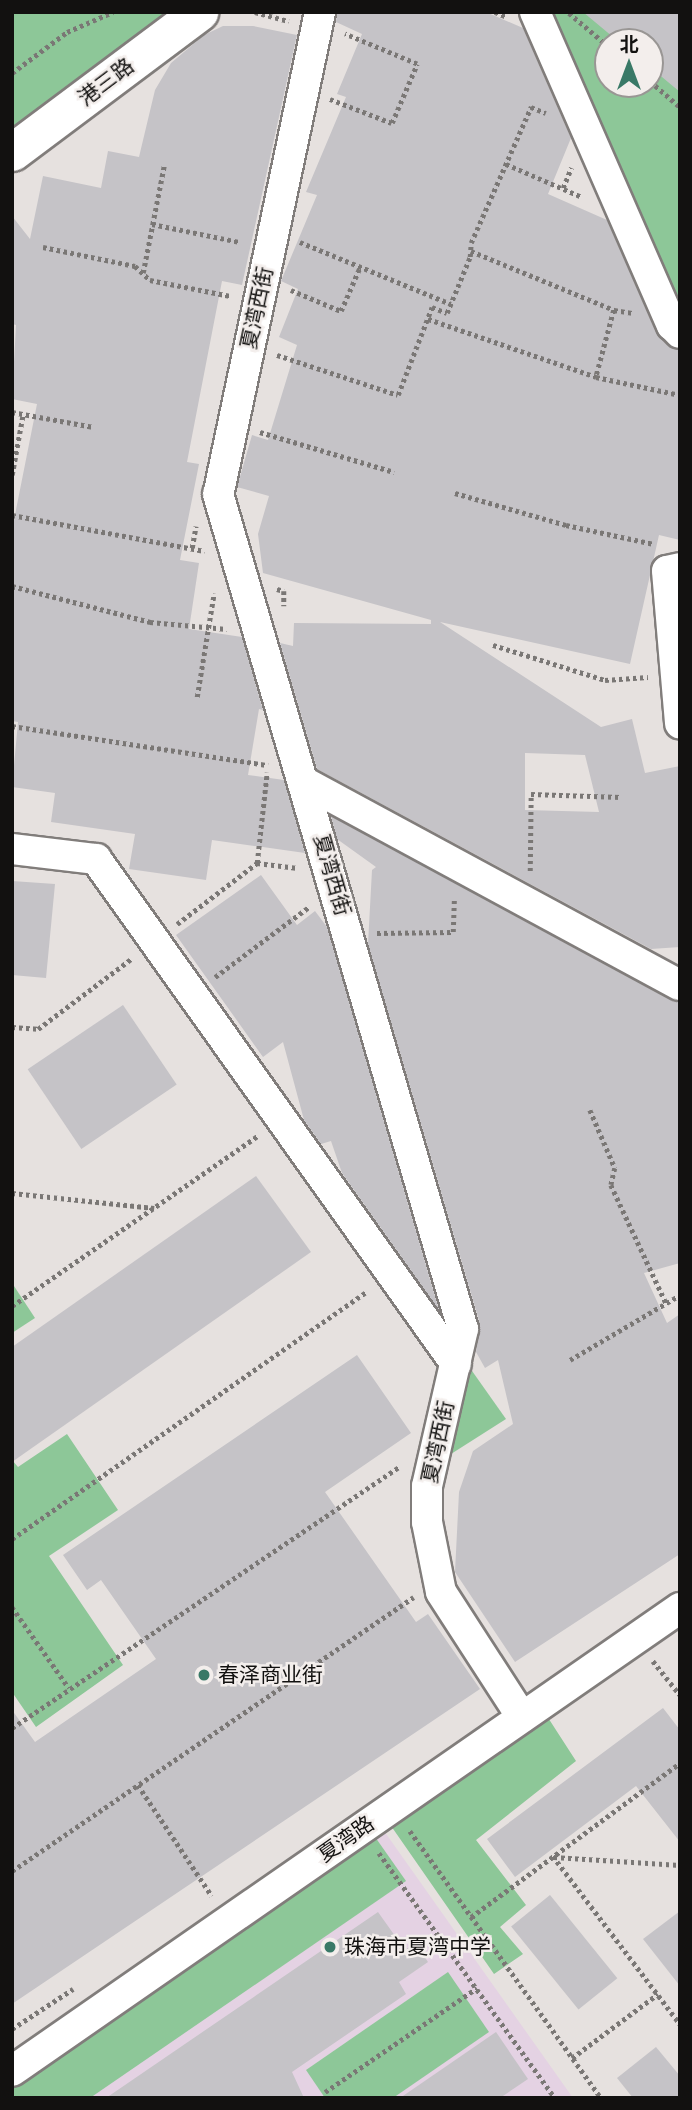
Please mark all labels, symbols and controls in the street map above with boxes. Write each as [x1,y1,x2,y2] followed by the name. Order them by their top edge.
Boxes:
[594,28,664,98] north arrow
[619,33,639,55] text: 北
[73,53,139,111] street label: 港三路
[236,264,278,352] street label: 夏湾西街
[308,831,356,919] street label: 夏湾西街
[417,1398,459,1486] street label: 夏湾西街
[218,1662,323,1688] place label: 春泽商业街
[196,1667,212,1683] marker: 春泽商业街
[313,1811,379,1867] street label: 夏湾路
[344,1934,491,1960] place label: 珠海市夏湾中学
[322,1939,338,1955] marker: 珠海市夏湾中学

